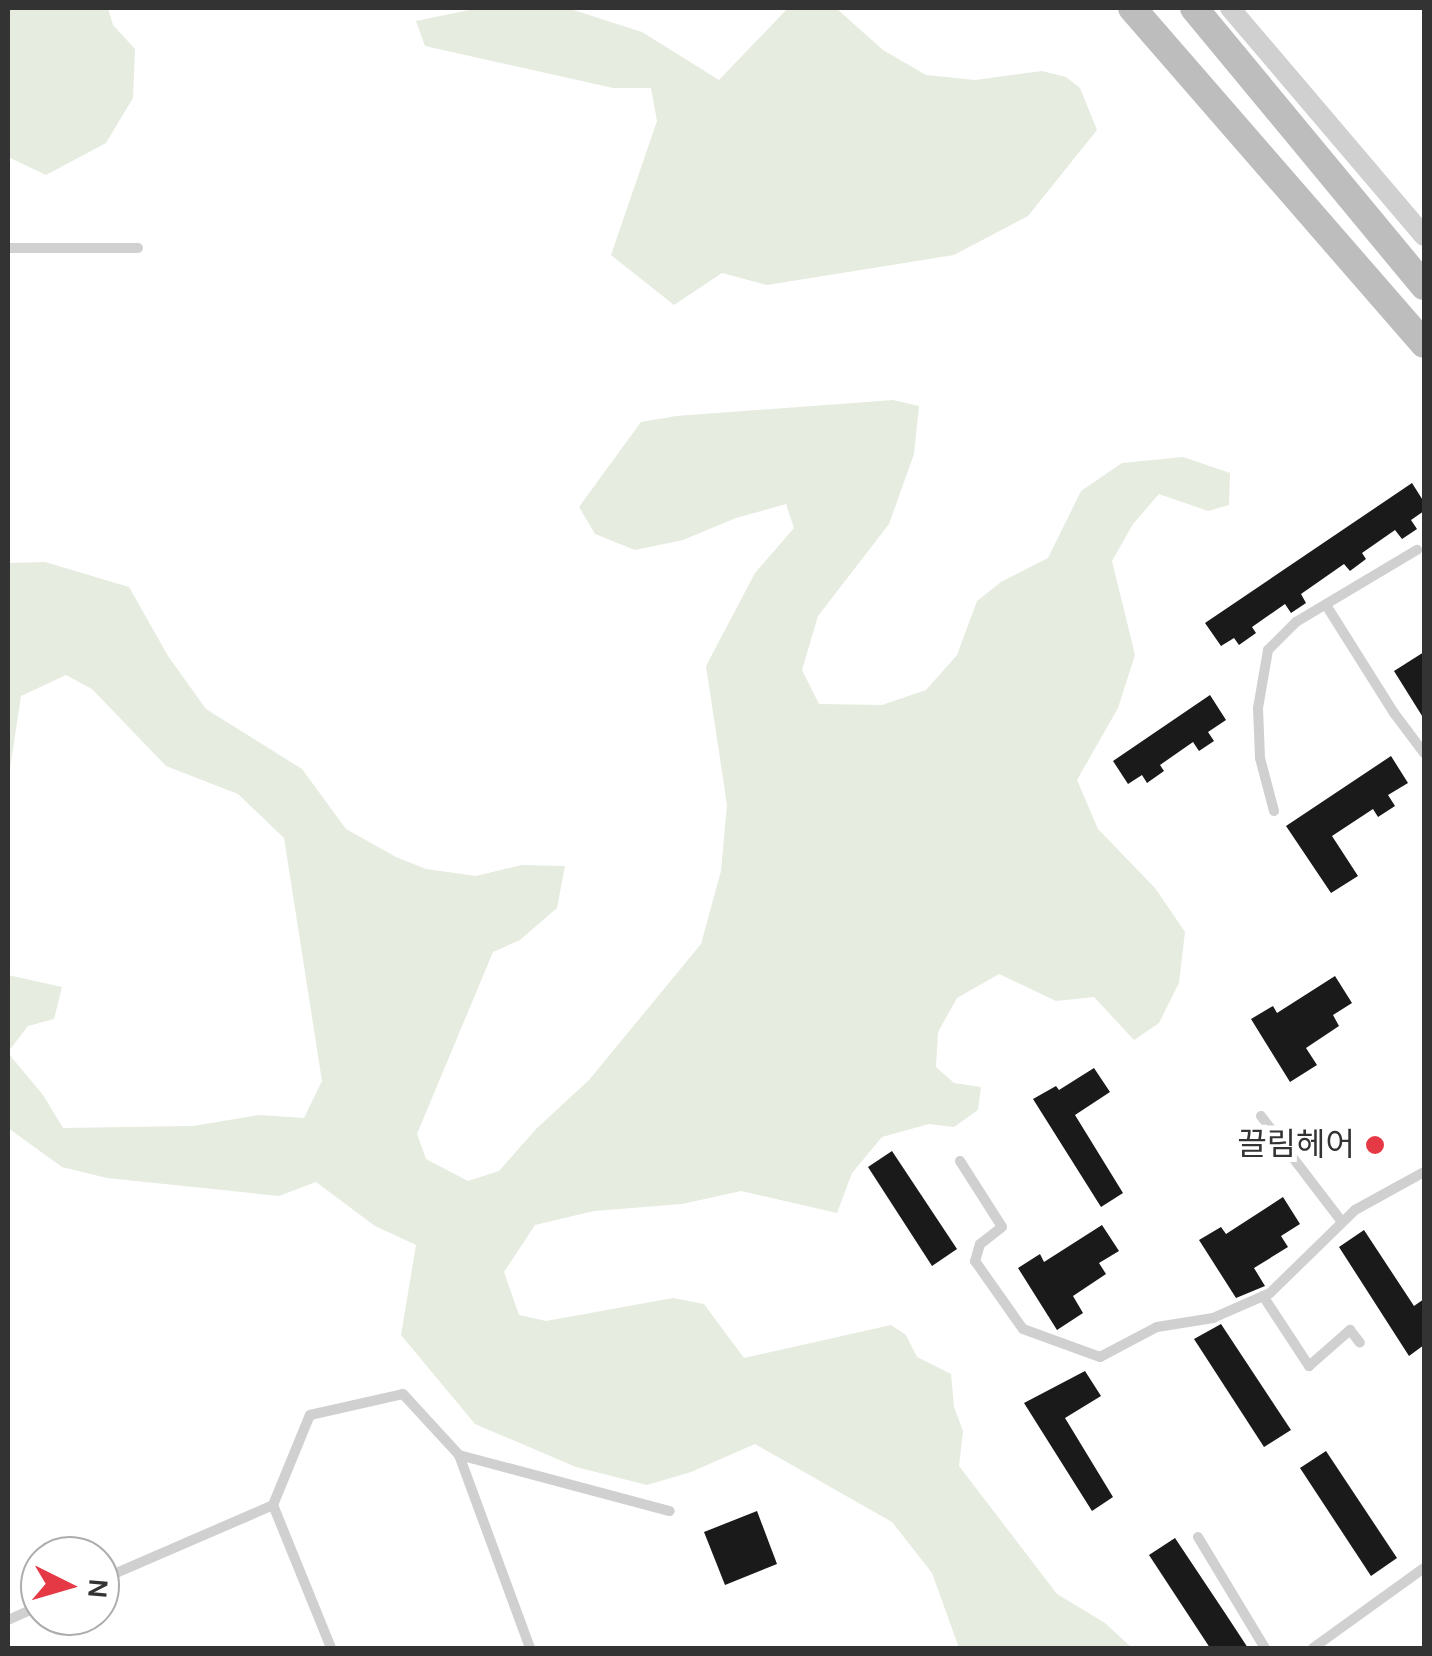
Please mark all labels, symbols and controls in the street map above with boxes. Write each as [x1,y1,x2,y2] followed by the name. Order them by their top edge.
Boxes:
[1237,1126,1355,1164] place label: 끌림헤어
[1364,1134,1386,1156] marker: 끌림헤어
[20,1536,120,1636] north arrow
[81,1577,116,1600] text: N

